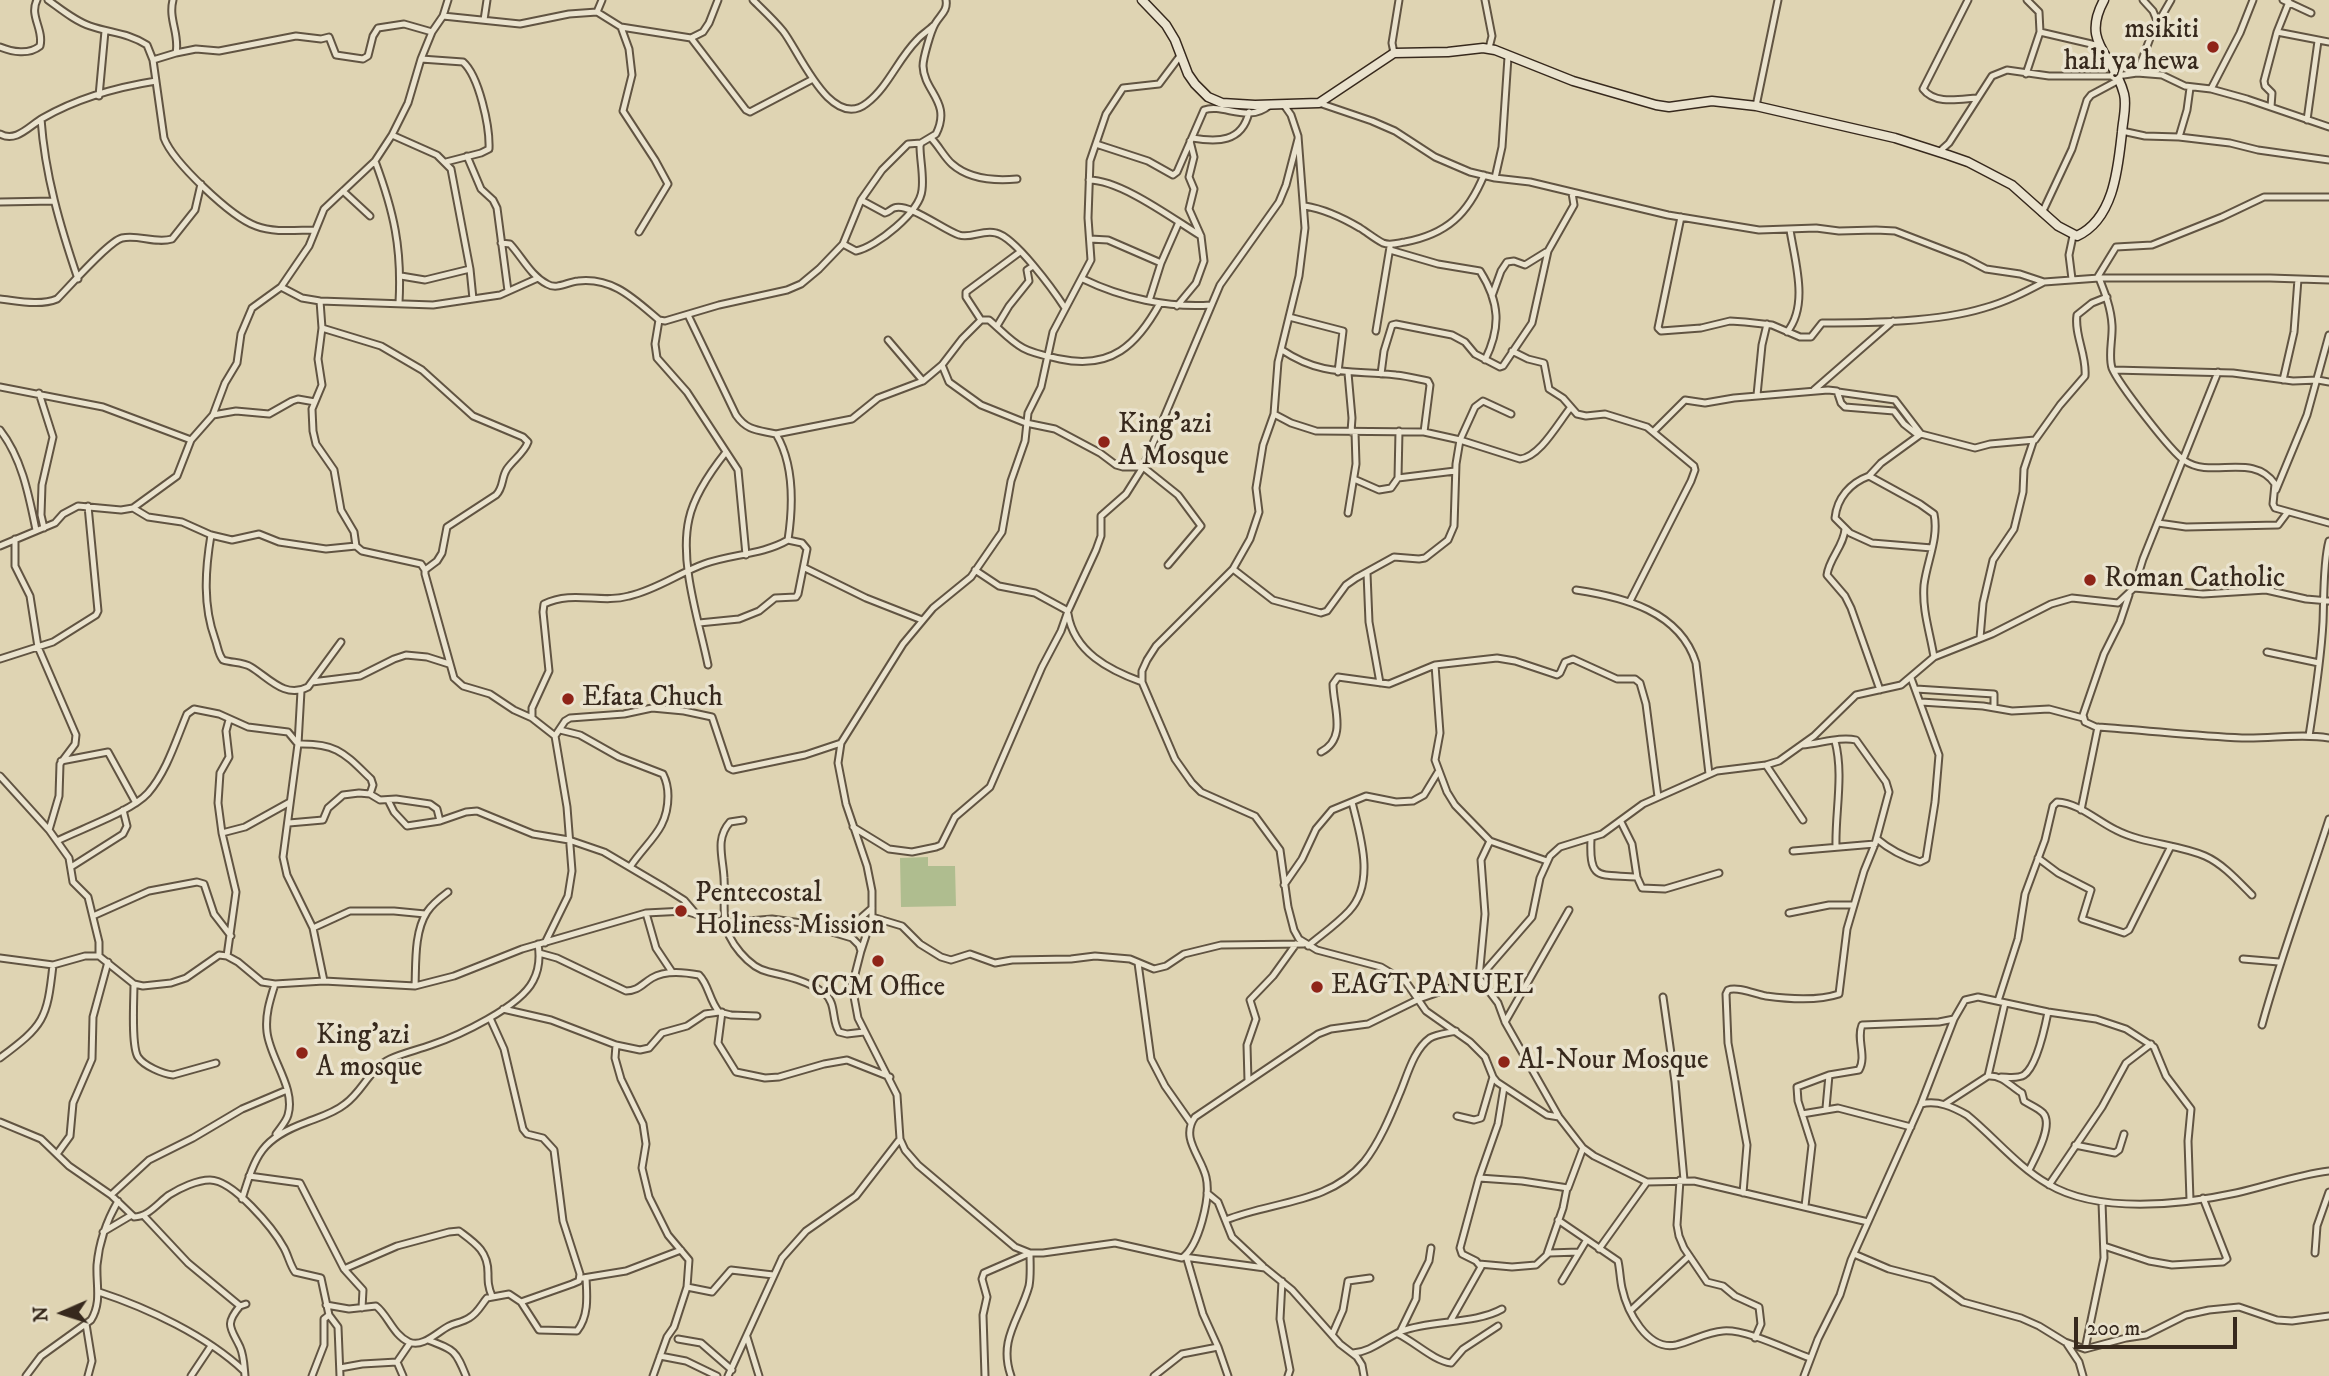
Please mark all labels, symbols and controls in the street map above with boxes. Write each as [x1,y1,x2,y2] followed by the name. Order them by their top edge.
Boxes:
[2064,14,2199,80] place label: msikiti hali ya hewa
[2205,39,2221,55] marker: msikiti hali ya hewa
[1118,409,1229,475] place label: King'azi A Mosque
[1096,434,1112,450] marker: King'azi A Mosque
[2104,563,2285,597] place label: Roman Catholic
[2082,572,2098,588] marker: Roman Catholic
[582,682,723,716] place label: Efata Chuch
[560,691,576,707] marker: Efata Chuch
[695,878,885,944] place label: Pentecostal Holiness Mission
[673,903,689,919] marker: Pentecostal Holiness Mission
[870,953,886,969] marker: CCM Office
[1331,970,1533,1004] place label: EAGT PANUEL
[811,972,945,1006] place label: CCM Office
[1309,979,1325,995] marker: EAGT PANUEL
[316,1020,423,1086] place label: King'azi A mosque
[294,1045,310,1061] marker: King'azi A mosque
[1518,1045,1709,1079] place label: Al-Nour Mosque
[1496,1054,1512,1070] marker: Al-Nour Mosque
[28,1278,98,1348] north arrow
[2077,1302,2240,1346] scale bar
[30,1306,53,1323] text: N
[2087,1316,2140,1342] text: 200 m

